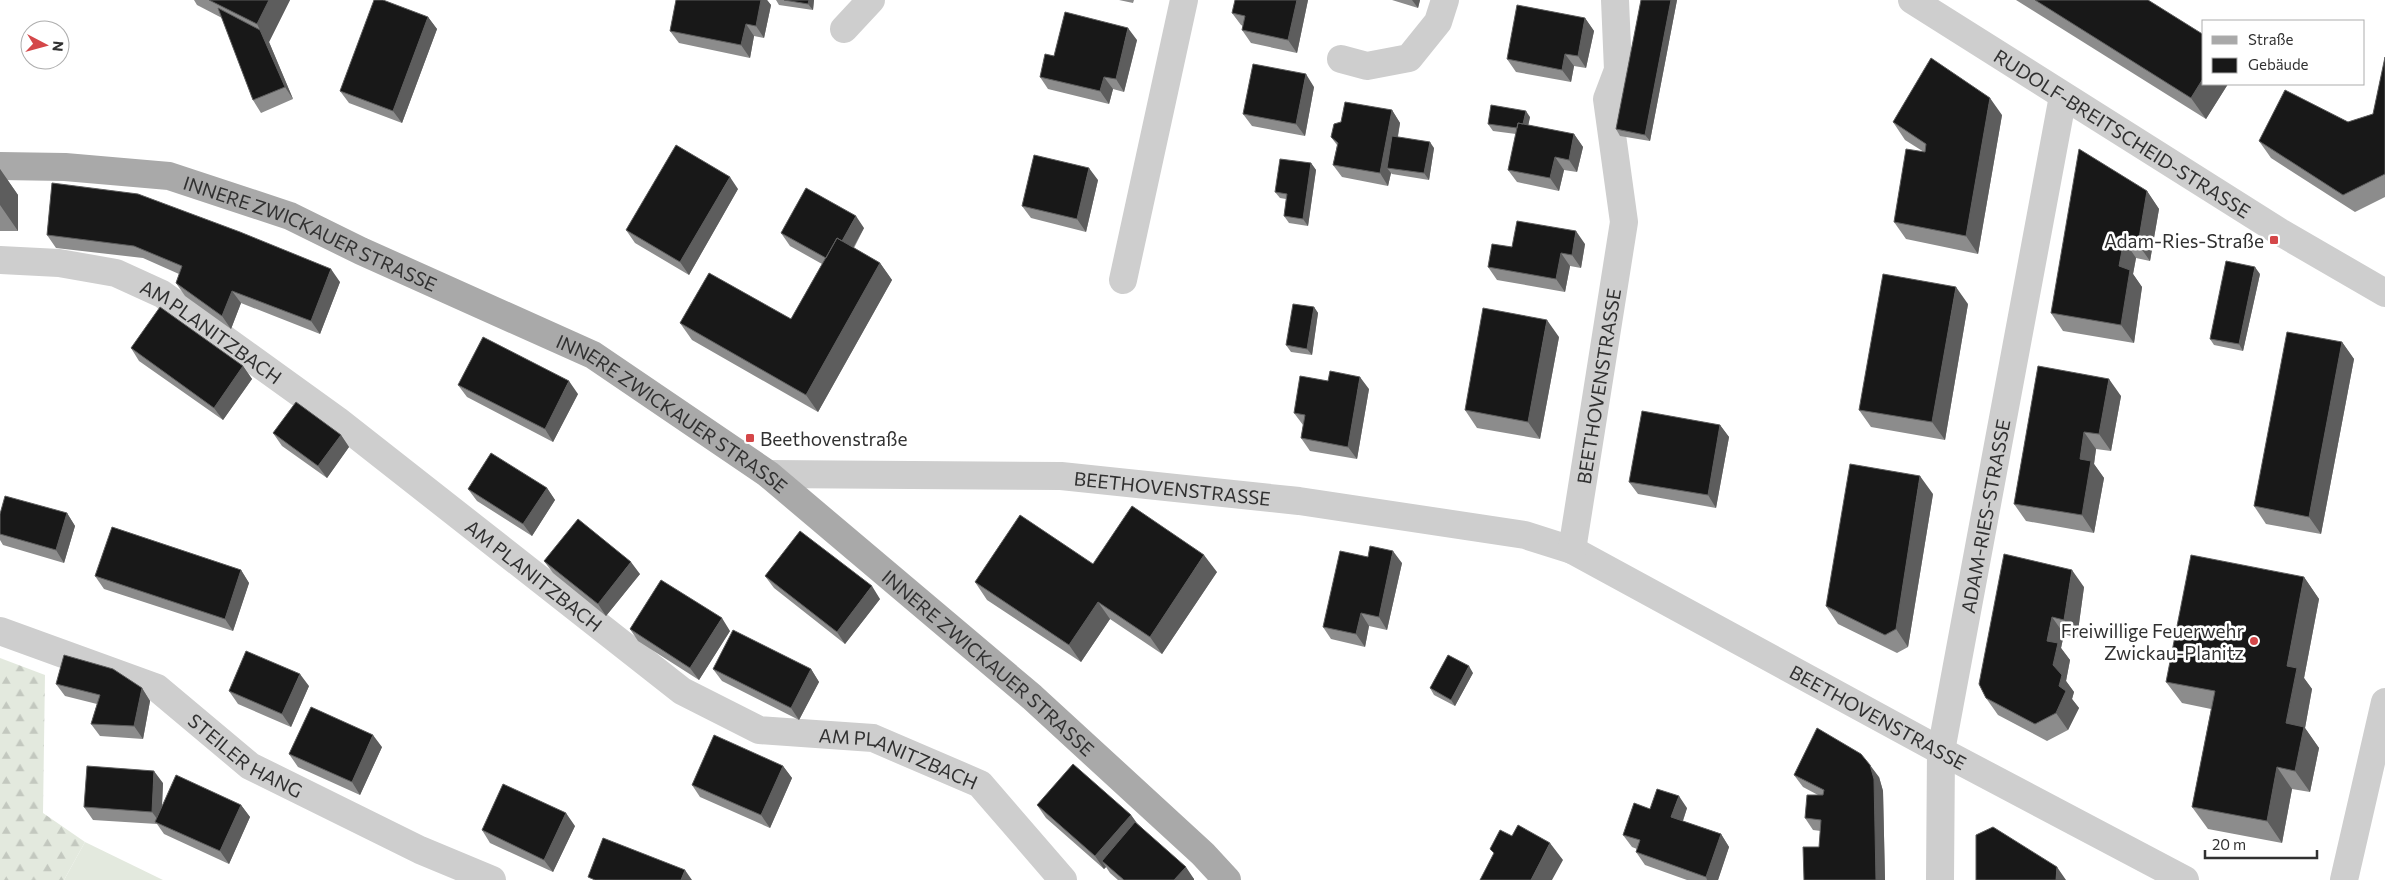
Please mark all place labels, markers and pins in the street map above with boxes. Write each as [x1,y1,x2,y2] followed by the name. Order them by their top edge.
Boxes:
[2104,229,2264,252] place label: Adam-Ries-Straße
[2268,234,2280,246] marker: Adam-Ries-Straße
[760,427,907,450] place label: Beethovenstraße
[744,432,756,444] marker: Beethovenstraße
[2061,619,2244,664] place label: Freiwillige Feuerwehr Zwickau-Planitz
[2248,635,2260,647] marker: Freiwillige Feuerwehr Zwickau-Planitz

